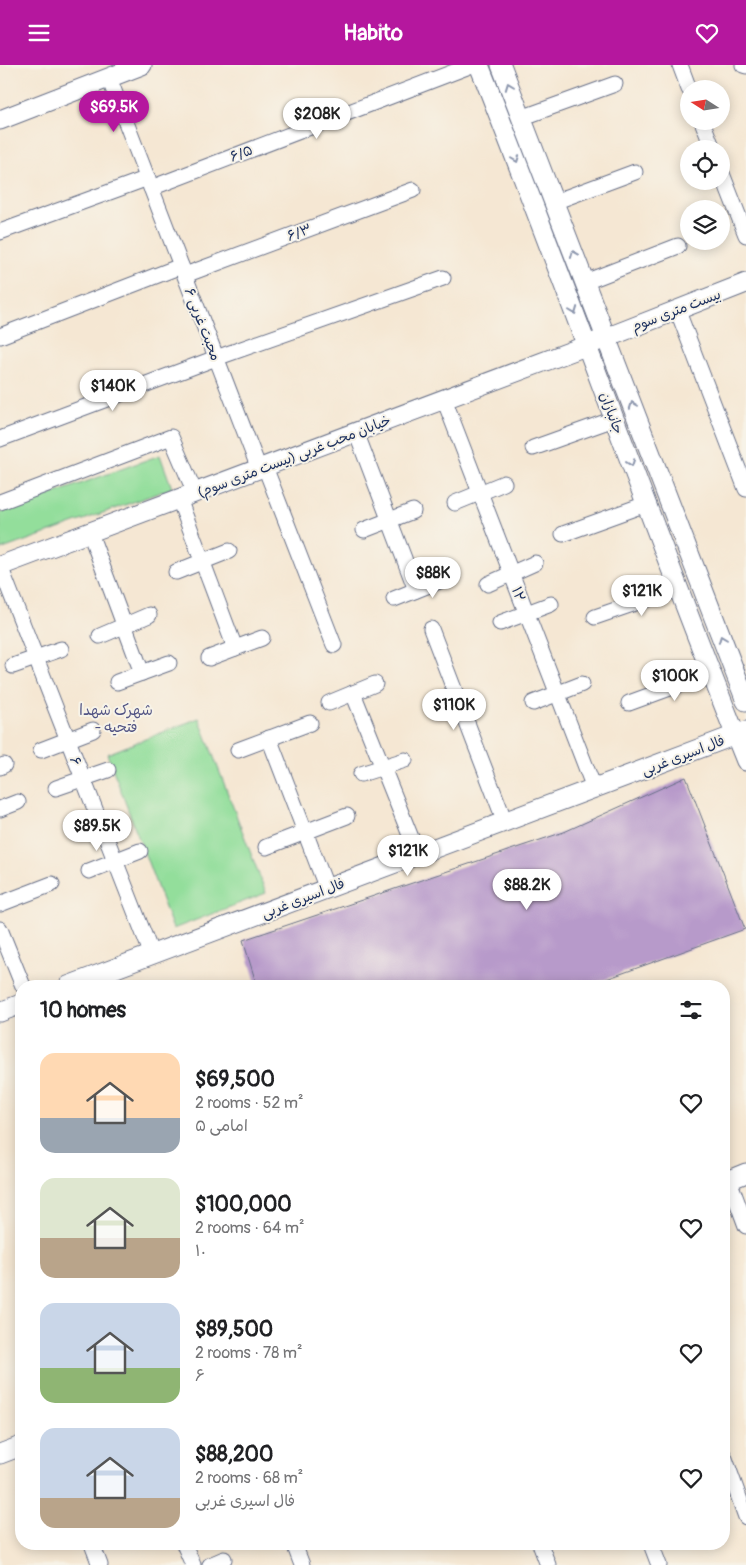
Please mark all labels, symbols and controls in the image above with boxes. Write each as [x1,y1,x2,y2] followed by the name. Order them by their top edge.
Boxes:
[25,19,53,47] icon: menu
[343,19,403,47] text: Habito
[693,19,721,47] icon: heart
[680,80,730,130] north arrow
[680,80,730,250] map controls
[504,82,515,91] one-way arrow
[73,91,155,133] pin: $69.5K
[90,97,138,117] text: $69.5K
[282,97,352,140] pin: $208K
[294,104,340,124] text: $208K
[680,140,730,190] button: locate
[227,141,255,166] street label: ۶/۵
[510,154,520,163] one-way arrow
[680,200,730,250] button: layers
[285,220,314,245] street label: ۶/۳
[570,250,580,259] one-way arrow
[181,285,224,363] street label: محبت غربی ۶
[629,286,724,338] street label: بیست متری سوم
[568,306,579,315] one-way arrow
[78,369,148,412] pin: $140K
[91,376,135,396] text: $140K
[596,390,627,437] street label: جانبازان
[629,401,639,410] one-way arrow
[195,412,394,504] street label: خیابان محب غربی (بیست متری سوم)
[625,459,635,467] one-way arrow
[403,557,463,599] pin: $88K
[416,563,450,583] text: $88K
[607,575,677,617] pin: $121K
[622,581,662,601] text: $121K
[508,584,529,604] street label: ۱۲
[718,635,728,644] one-way arrow
[640,659,710,702] pin: $100K
[652,666,698,686] text: $100K
[419,689,489,731] pin: $110K
[433,695,475,715] text: $110K
[79,701,153,737] district label: شهرک شهدا - فتحیه
[639,732,727,779] street label: فال اسیری غربی
[66,754,85,768] street label: ۶
[56,809,138,852] pin: $89.5K
[74,816,120,836] text: $89.5K
[373,835,443,877] pin: $121K
[388,841,428,861] text: $121K
[486,869,568,911] pin: $88.2K
[259,875,347,922] street label: فال اسیری غربی
[504,875,550,895] text: $88.2K
[677,996,705,1024] icon: filters
[40,997,126,1024] text: 10 homes
[195,1066,275,1093] text: $69,500
[80,1073,140,1133] icon: home
[677,1089,705,1117] icon: heart
[195,1093,304,1113] text: 2 rooms · 52 m²
[195,1116,248,1136] text: امامی ۵
[195,1191,292,1218] text: $100,000
[80,1198,140,1258] icon: home
[677,1214,705,1242] icon: heart
[195,1218,305,1238] text: 2 rooms · 64 m²
[195,1241,206,1261] text: ۱۰
[195,1316,273,1343] text: $89,500
[80,1323,140,1383] icon: home
[677,1339,705,1367] icon: heart
[195,1343,302,1363] text: 2 rooms · 78 m²
[195,1366,205,1386] text: ۶
[195,1441,273,1468] text: $88,200
[80,1448,140,1508] icon: home
[677,1464,705,1492] icon: heart
[195,1468,303,1488] text: 2 rooms · 68 m²
[195,1491,295,1511] text: فال اسیری غربی

